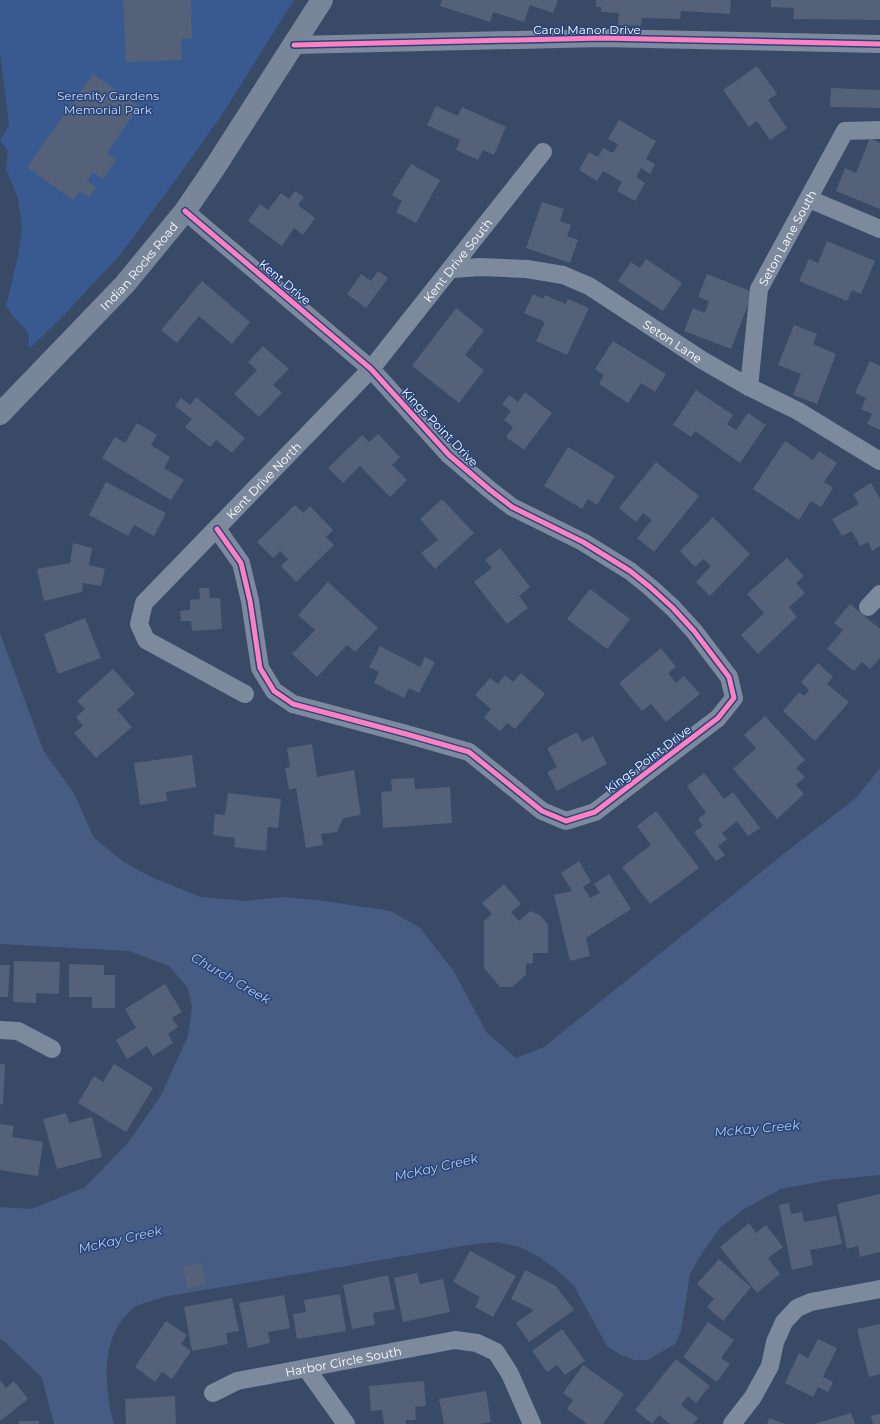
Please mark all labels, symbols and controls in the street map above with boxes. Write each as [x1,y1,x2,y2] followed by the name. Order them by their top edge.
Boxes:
[533,22,641,37] street label: Carol Manor Drive
[57,88,159,117] park label: Serenity Gardens Memorial Park
[755,187,819,288] street label: Seton Lane South
[420,215,495,305] street label: Kent Drive South
[97,219,181,313] street label: Indian Rocks Road
[256,256,314,308] street label: Kent Drive
[640,316,705,366] street label: Seton Lane
[399,384,481,470] street label: Kings Point Drive
[222,438,304,522] street label: Kent Drive North
[602,722,694,796] street label: Kings Point Drive
[188,949,275,1008] water label: Church Creek
[714,1116,802,1140] water label: McKay Creek
[392,1149,481,1184] water label: McKay Creek
[76,1221,165,1256] water label: McKay Creek
[284,1343,403,1379] street label: Harbor Circle South

